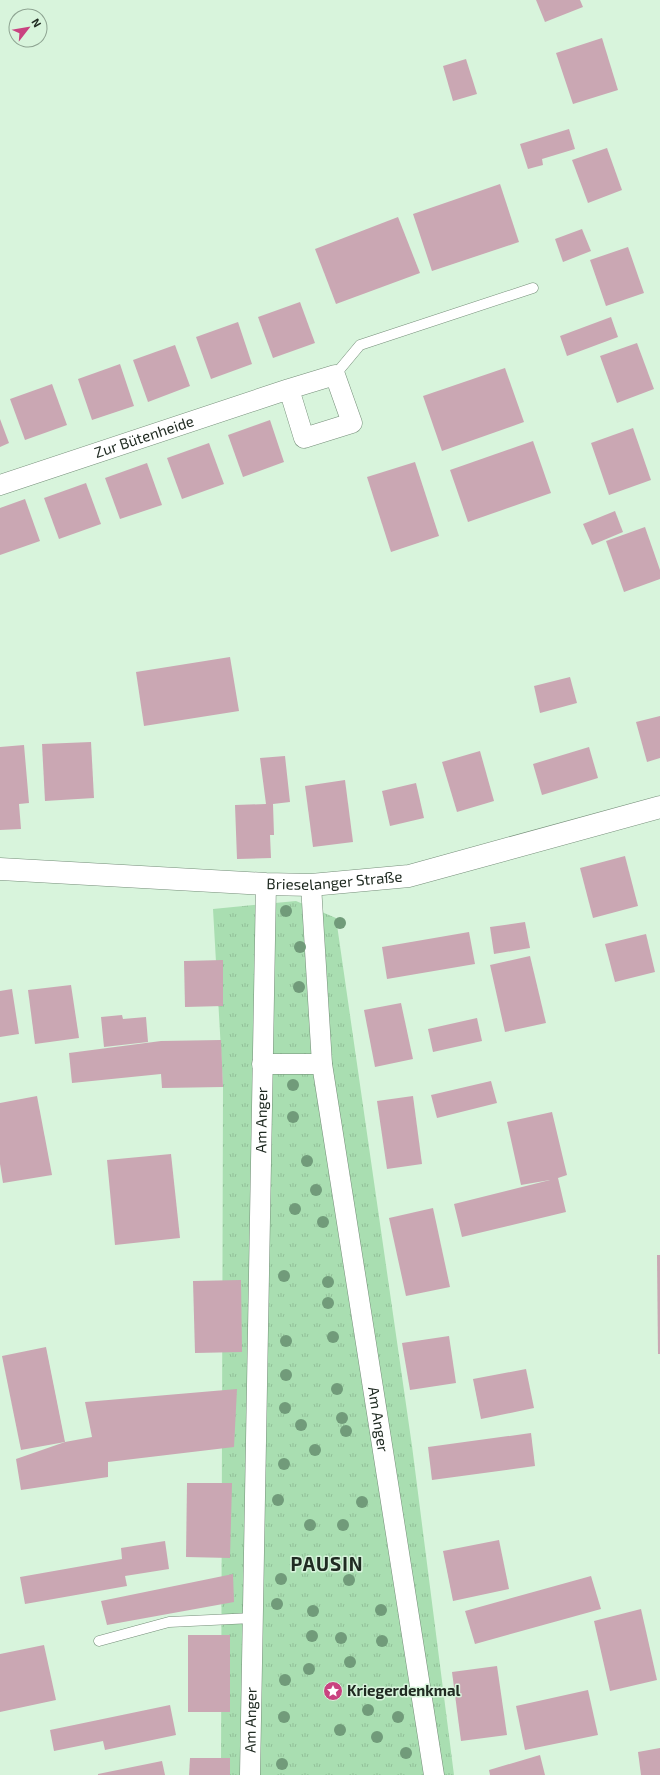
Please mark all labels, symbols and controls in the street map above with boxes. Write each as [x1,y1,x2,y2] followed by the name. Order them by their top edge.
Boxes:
[8,8,48,48] north arrow
[29,16,45,29] text: N
[92,411,196,461] street label: Zur Bütenheide
[266,867,403,893] street label: Brieselanger Straße
[251,1087,270,1153] street label: Am Anger
[365,1385,393,1453] street label: Am Anger
[291,1552,363,1575] district label: PAUSIN
[322,1680,344,1702] place icon: Kriegerdenkmal
[347,1681,461,1699] place label: Kriegerdenkmal
[240,1687,260,1753] street label: Am Anger

